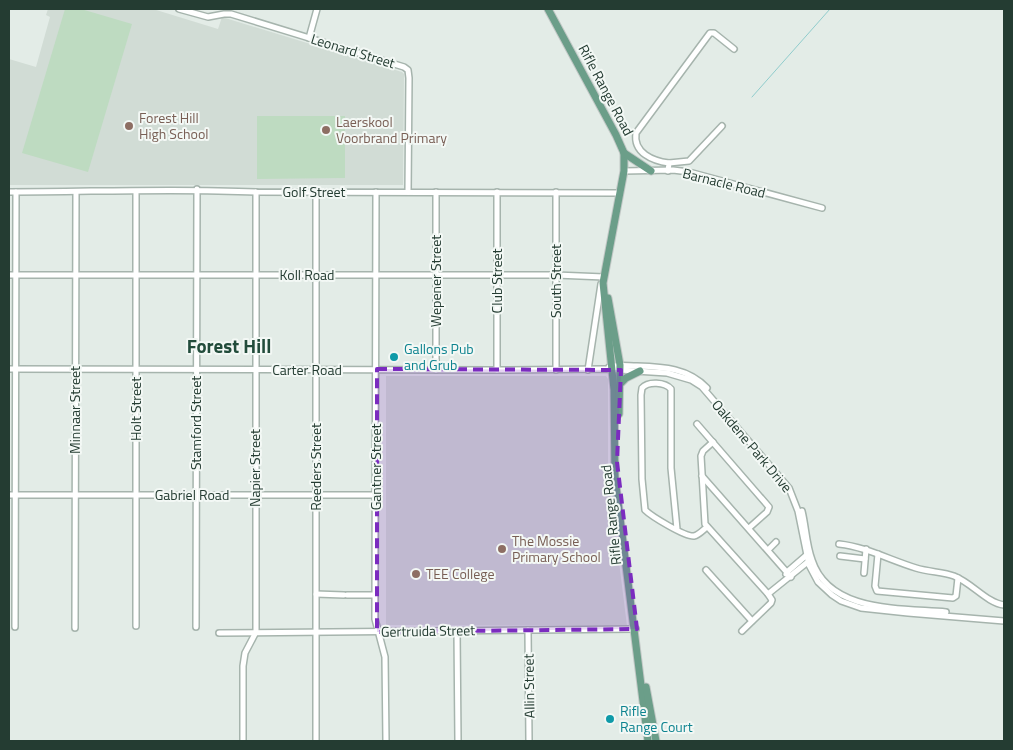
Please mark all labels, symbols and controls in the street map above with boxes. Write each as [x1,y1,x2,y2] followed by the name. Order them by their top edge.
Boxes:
[309,28,398,73] street label: Leonard Street
[574,40,639,139] street label: Rifle Range Road
[139,107,209,144] place label: Forest Hill High School
[336,111,447,148] place label: Laerskool Voorbrand Primary
[123,120,135,132] marker: Forest Hill High School
[320,124,332,136] marker: Laerskool Voorbrand Primary
[680,162,768,203] street label: Barnacle Road
[282,181,346,202] street label: Golf Street
[425,235,446,327] street label: Wepener Street
[545,244,566,318] street label: South Street
[486,249,507,313] street label: Club Street
[279,264,335,285] street label: Koll Road
[187,331,271,360] district label: Forest Hill
[404,338,474,375] place label: Gallons Pub and Grub
[388,351,400,363] marker: Gallons Pub and Grub
[272,359,342,380] street label: Carter Road
[64,366,85,454] street label: Minnaar Street
[185,376,206,470] street label: Stamford Street
[125,377,146,441] street label: Holt Street
[707,395,798,497] street label: Oakdene Park Drive
[305,423,326,511] street label: Reeders Street
[365,424,386,510] street label: Gantner Street
[244,429,265,507] street label: Napier Street
[595,464,626,566] street label: Rifle Range Road
[155,484,229,505] street label: Gabriel Road
[512,530,601,567] place label: The Mossie Primary School
[496,543,508,555] marker: The Mossie Primary School
[426,563,495,584] place label: TEE College
[410,568,422,580] marker: TEE College
[381,619,475,642] street label: Gertruida Street
[517,653,540,718] street label: Allin Street
[620,700,693,737] place label: Rifle Range Court
[604,713,616,725] marker: Rifle Range Court

